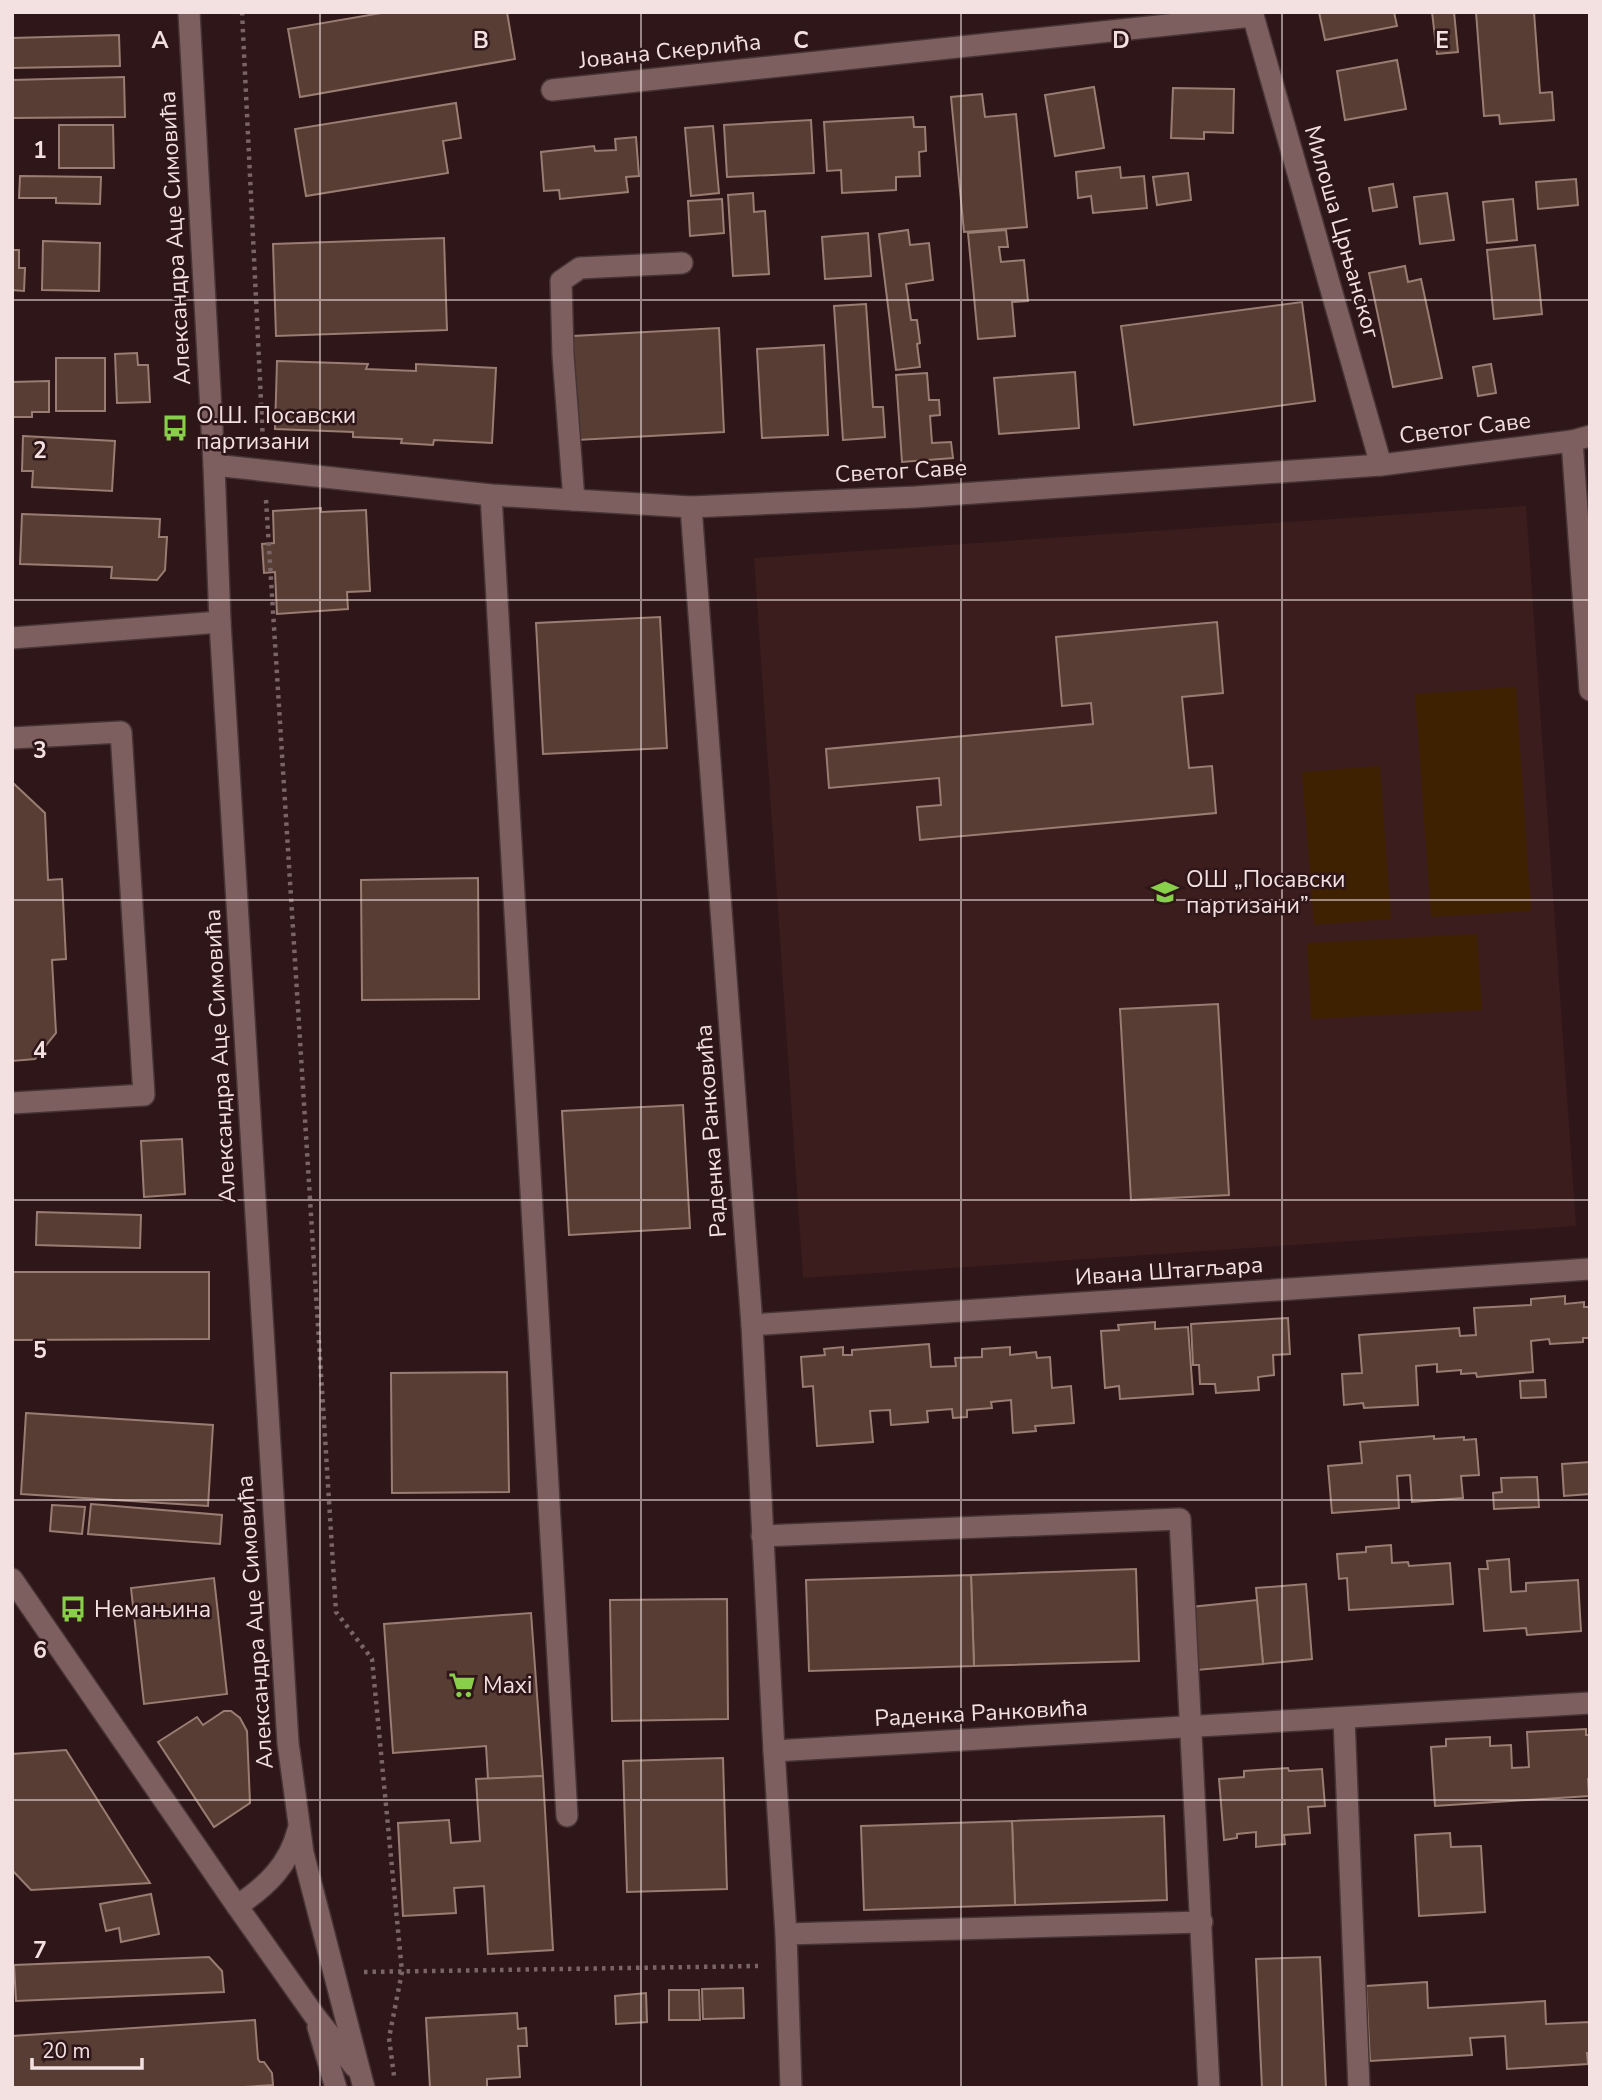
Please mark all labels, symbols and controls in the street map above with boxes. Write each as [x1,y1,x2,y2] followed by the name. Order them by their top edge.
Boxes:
[151,25,169,56] text: A
[473,25,489,56] text: B
[793,25,809,56] text: C
[1112,25,1130,56] text: D
[1435,25,1449,56] text: E
[576,26,763,76] street label: Јована Скерлића
[152,90,198,386] street label: Александра Аце Симовића
[1297,122,1387,342] street label: Милоша Црњанског
[33,135,47,166] text: 1
[196,400,356,457] place label: О.Ш. Посавски партизани
[1397,405,1533,451] street label: Светог Саве
[160,413,190,443] bus stop icon: О.Ш. Посавски партизани
[33,435,47,466] text: 2
[834,452,968,490] street label: Светог Саве
[33,735,47,766] text: 3
[1186,864,1346,921] place label: ОШ „Посавски партизани”
[1150,877,1180,907] school or university icon: ОШ „Посавски партизани”
[197,908,243,1204] street label: Александра Аце Симовића
[688,1023,734,1239] street label: Раденка Ранковића
[33,1035,47,1066] text: 4
[1074,1249,1264,1293] street label: Ивана Штагљара
[33,1335,47,1366] text: 5
[229,1474,281,1770] street label: Александра Аце Симовића
[58,1594,88,1624] bus stop icon: Немањина
[94,1594,211,1625] place label: Немањина
[33,1635,47,1666] text: 6
[447,1670,477,1700] supermarket icon: Maxi
[483,1670,532,1701] place label: Maxi
[873,1692,1089,1734] street label: Раденка Ранковића
[33,1935,47,1966] text: 7
[32,2026,142,2070] scale bar
[42,2037,91,2065] text: 20 m

